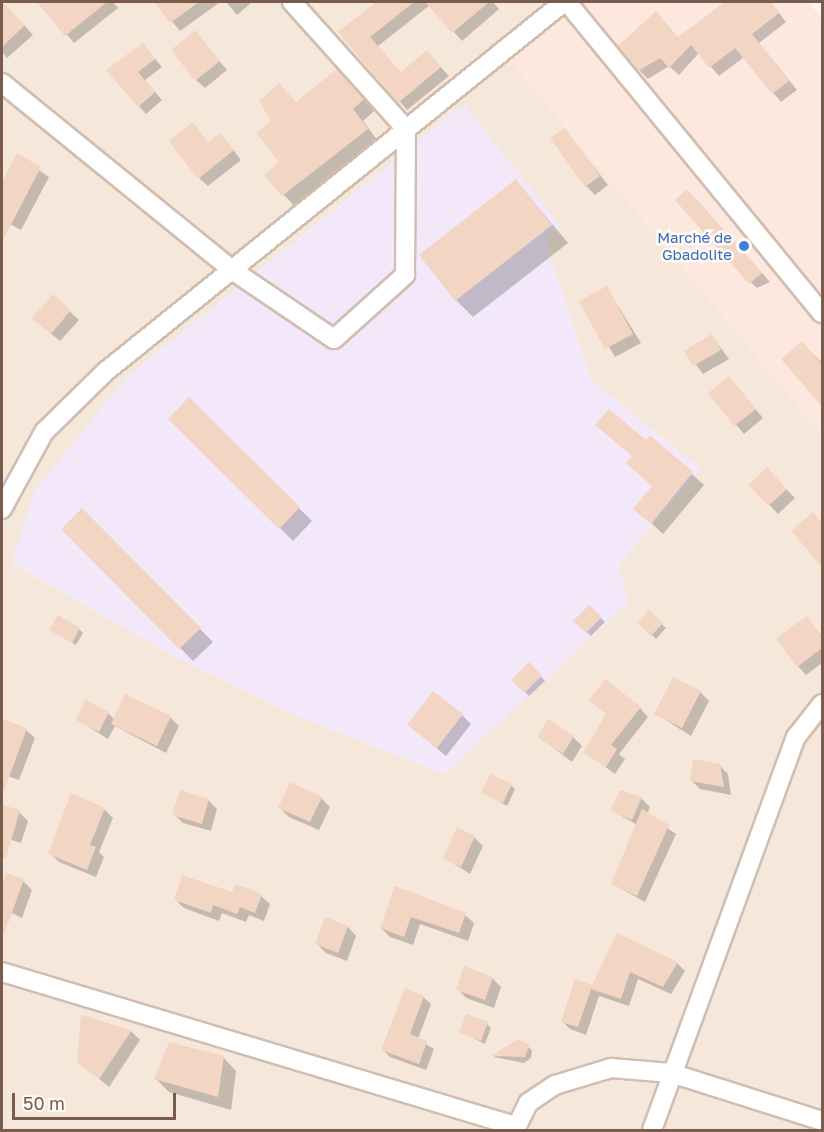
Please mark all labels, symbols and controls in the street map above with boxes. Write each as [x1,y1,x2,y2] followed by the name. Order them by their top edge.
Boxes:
[657,228,732,263] place label: Marché de Gbadolite
[737,239,751,253] marker: Marché de Gbadolite
[15,1081,178,1119] scale bar
[23,1092,65,1114] text: 50 m

